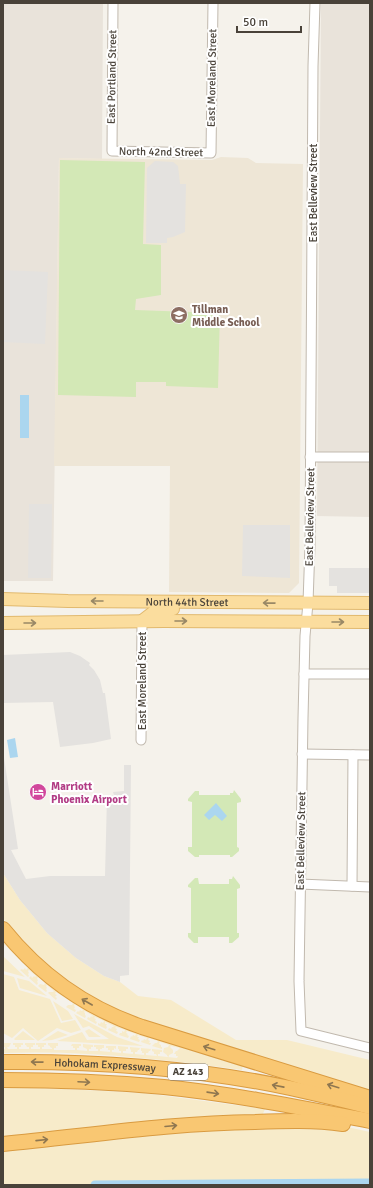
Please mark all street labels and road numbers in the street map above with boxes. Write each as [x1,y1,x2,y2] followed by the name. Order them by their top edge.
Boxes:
[205,29,219,127] street label: East Moreland Street
[105,30,119,124] street label: East Portland Street
[307,143,320,242] street label: East Belleview Street
[119,145,204,159] street label: North 42nd Street
[303,467,317,567] street label: East Belleview Street
[146,595,228,609] street label: North 44th Street
[136,632,149,730] street label: East Moreland Street
[294,791,308,891] street label: East Belleview Street
[54,1056,157,1074] street label: Hohokam Expressway
[168,1064,208,1080] road number: AZ 143

